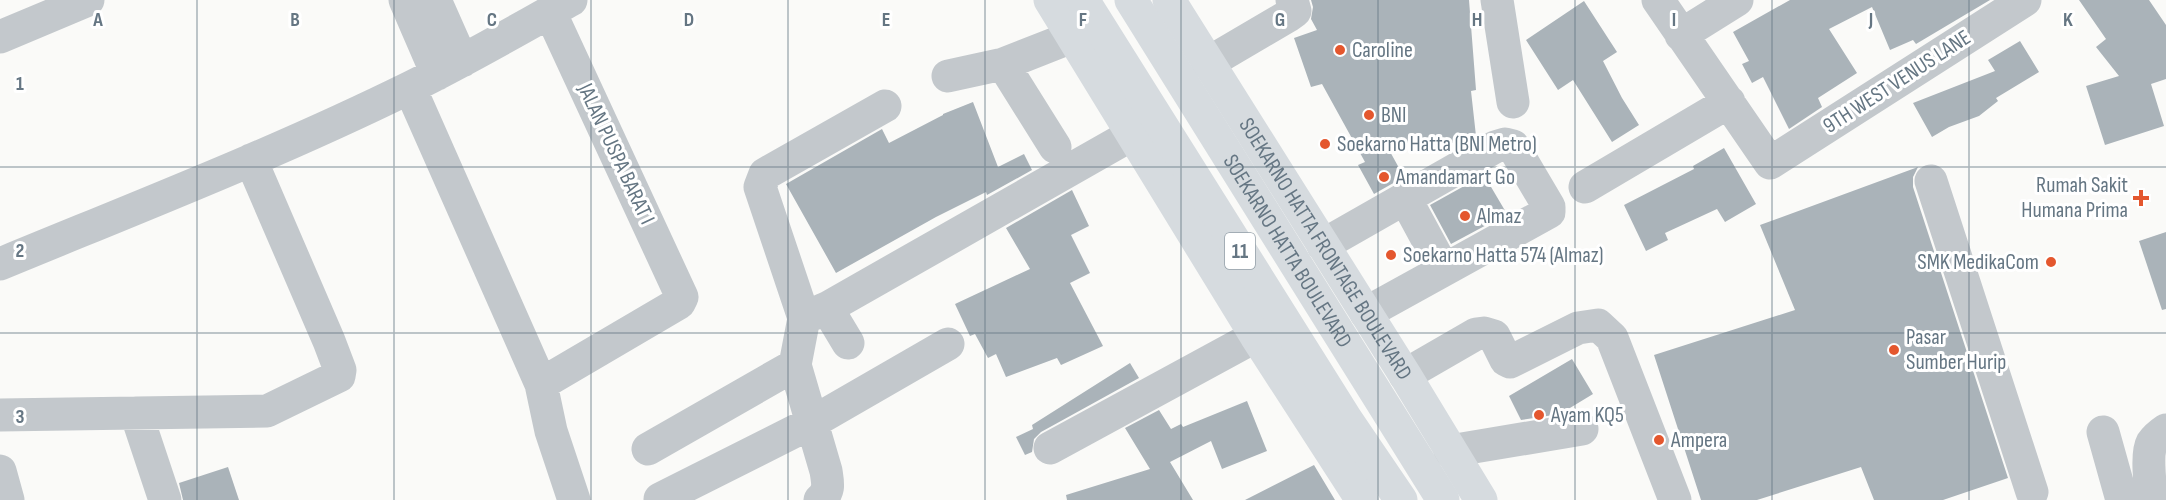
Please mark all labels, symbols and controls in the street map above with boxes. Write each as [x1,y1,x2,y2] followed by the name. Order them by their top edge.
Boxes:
[92,8,103,32] text: A
[290,8,300,32] text: B
[487,8,497,32] text: C
[684,8,694,32] text: D
[882,8,890,32] text: E
[1079,8,1087,32] text: F
[1275,8,1285,32] text: G
[1472,8,1482,32] text: H
[1672,8,1676,32] text: I
[1868,8,1873,32] text: J
[2063,8,2073,32] text: K
[1818,24,1976,140] street label: 9TH WEST VENUS LANE
[1352,37,1413,64] place label: Caroline
[1333,43,1347,57] marker: Caroline
[16,72,24,96] text: 1
[571,78,660,229] street label: JALAN PUSPA BARAT I
[1381,102,1406,129] place label: BNI
[1362,108,1376,122] marker: BNI
[1233,113,1418,385] street label: SOEKARNO HATTA FRONTAGE BOULEVARD
[1337,131,1537,158] place label: Soekarno Hatta (BNI Metro)
[1318,137,1332,151] marker: Soekarno Hatta (BNI Metro)
[1217,150,1358,353] street label: SOEKARNO HATTA BOULEVARD
[1395,164,1515,191] place label: Amandamart Go
[1377,170,1391,184] marker: Amandamart Go
[2021,172,2128,224] place label: Rumah Sakit Humana Prima
[2132,189,2150,207] marker: Rumah Sakit Humana Prima
[1476,203,1521,230] place label: Almaz
[1458,209,1472,223] marker: Almaz
[1225,233,1255,269] road number: 11
[16,239,24,263] text: 2
[1403,242,1603,269] place label: Soekarno Hatta 574 (Almaz)
[1384,248,1398,262] marker: Soekarno Hatta 574 (Almaz)
[1917,249,2039,276] place label: SMK MedikaCom
[2044,255,2058,269] marker: SMK MedikaCom
[1906,324,2006,376] place label: Pasar Sumber Hurip
[1887,343,1901,357] marker: Pasar Sumber Hurip
[1550,402,1624,429] place label: Ayam KQ5
[16,405,25,429] text: 3
[1532,408,1546,422] marker: Ayam KQ5
[1670,427,1727,454] place label: Ampera
[1652,433,1666,447] marker: Ampera

